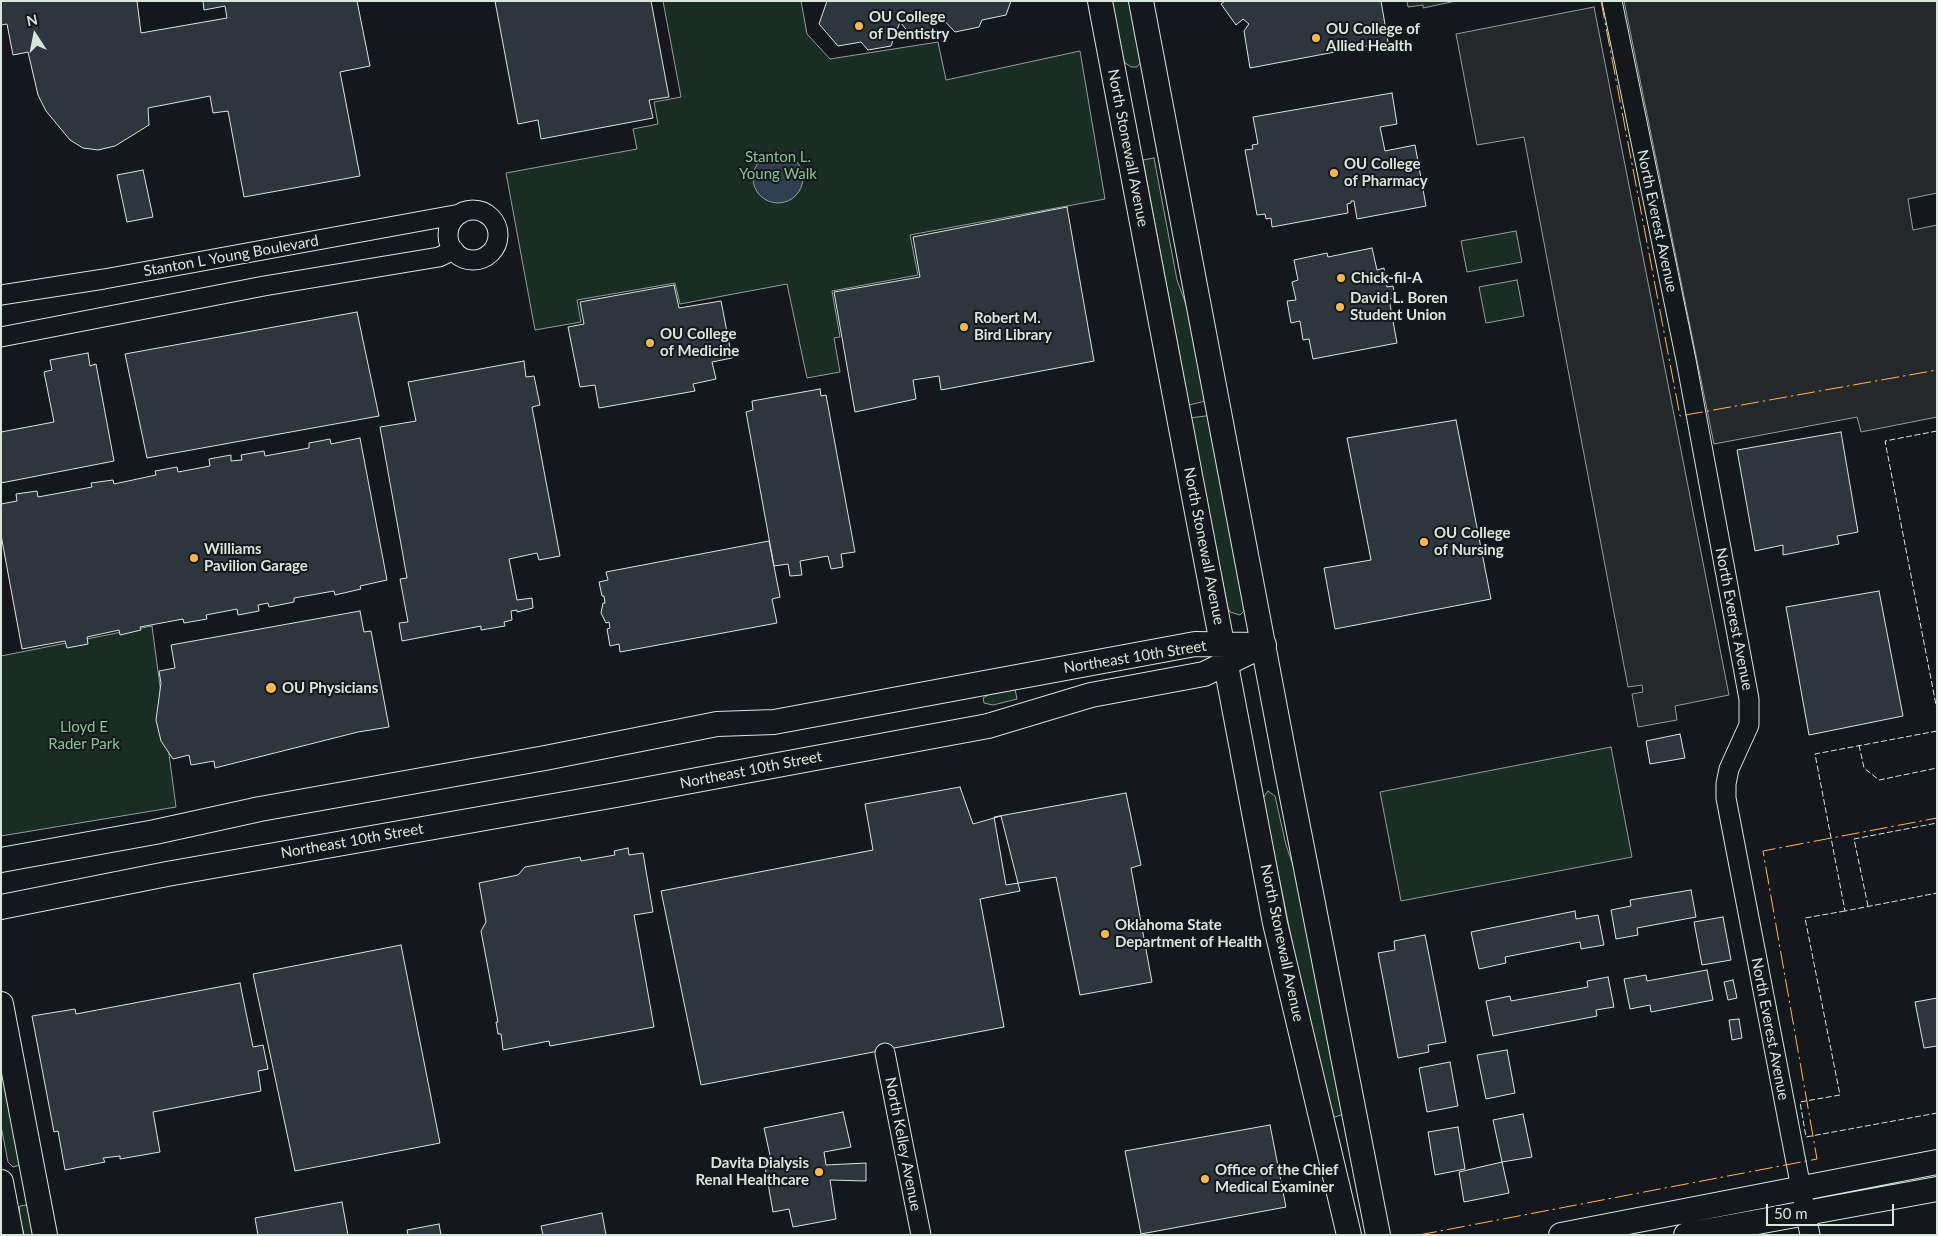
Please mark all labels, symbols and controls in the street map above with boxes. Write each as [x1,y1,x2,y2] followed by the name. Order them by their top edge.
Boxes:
[869,8,949,43] place label: OU College of Dentistry
[10,10,60,60] north arrow
[25,10,39,29] text: N
[853,20,865,32] marker: OU College of Dentistry
[1326,20,1420,55] place label: OU College of Allied Health
[1310,32,1322,44] marker: OU College of Allied Health
[1104,68,1152,228] street label: North Stonewall Avenue
[739,148,817,183] park label: Stanton L. Young Walk
[1633,148,1681,294] street label: North Everest Avenue
[1344,155,1428,190] place label: OU College of Pharmacy
[1328,167,1340,179] marker: OU College of Pharmacy
[142,232,320,280] street label: Stanton L Young Boulevard
[1351,269,1422,287] place label: Chick-fil-A
[1335,272,1347,284] marker: Chick-fil-A
[1350,289,1448,324] place label: David L. Boren Student Union
[1334,301,1346,313] marker: David L. Boren Student Union
[974,309,1052,344] place label: Robert M. Bird Library
[958,321,970,333] marker: Robert M. Bird Library
[660,325,739,360] place label: OU College of Medicine
[644,337,656,349] marker: OU College of Medicine
[1180,466,1228,626] street label: North Stonewall Avenue
[1434,524,1511,559] place label: OU College of Nursing
[1418,536,1430,548] marker: OU College of Nursing
[204,540,308,575] place label: Williams Pavilion Garage
[1711,546,1757,692] street label: North Everest Avenue
[188,552,200,564] marker: Williams Pavilion Garage
[1062,637,1208,677] street label: Northeast 10th Street
[282,679,378,697] place label: OU Physicians
[264,681,278,695] marker: OU Physicians
[48,718,120,753] park label: Lloyd E Rader Park
[678,747,824,793] street label: Northeast 10th Street
[279,820,425,862] street label: Northeast 10th Street
[1257,863,1307,1023] street label: North Stonewall Avenue
[1115,916,1262,951] place label: Oklahoma State Department of Health
[1099,928,1111,940] marker: Oklahoma State Department of Health
[1747,956,1793,1102] street label: North Everest Avenue
[881,1075,925,1213] street label: North Kelley Avenue
[695,1154,809,1189] place label: Davita Dialysis Renal Healthcare
[1215,1161,1338,1196] place label: Office of the Chief Medical Examiner
[813,1166,825,1178] marker: Davita Dialysis Renal Healthcare
[1199,1173,1211,1185] marker: Office of the Chief Medical Examiner
[1768,1194,1896,1226] scale bar
[1774,1204,1808,1222] text: 50 m

